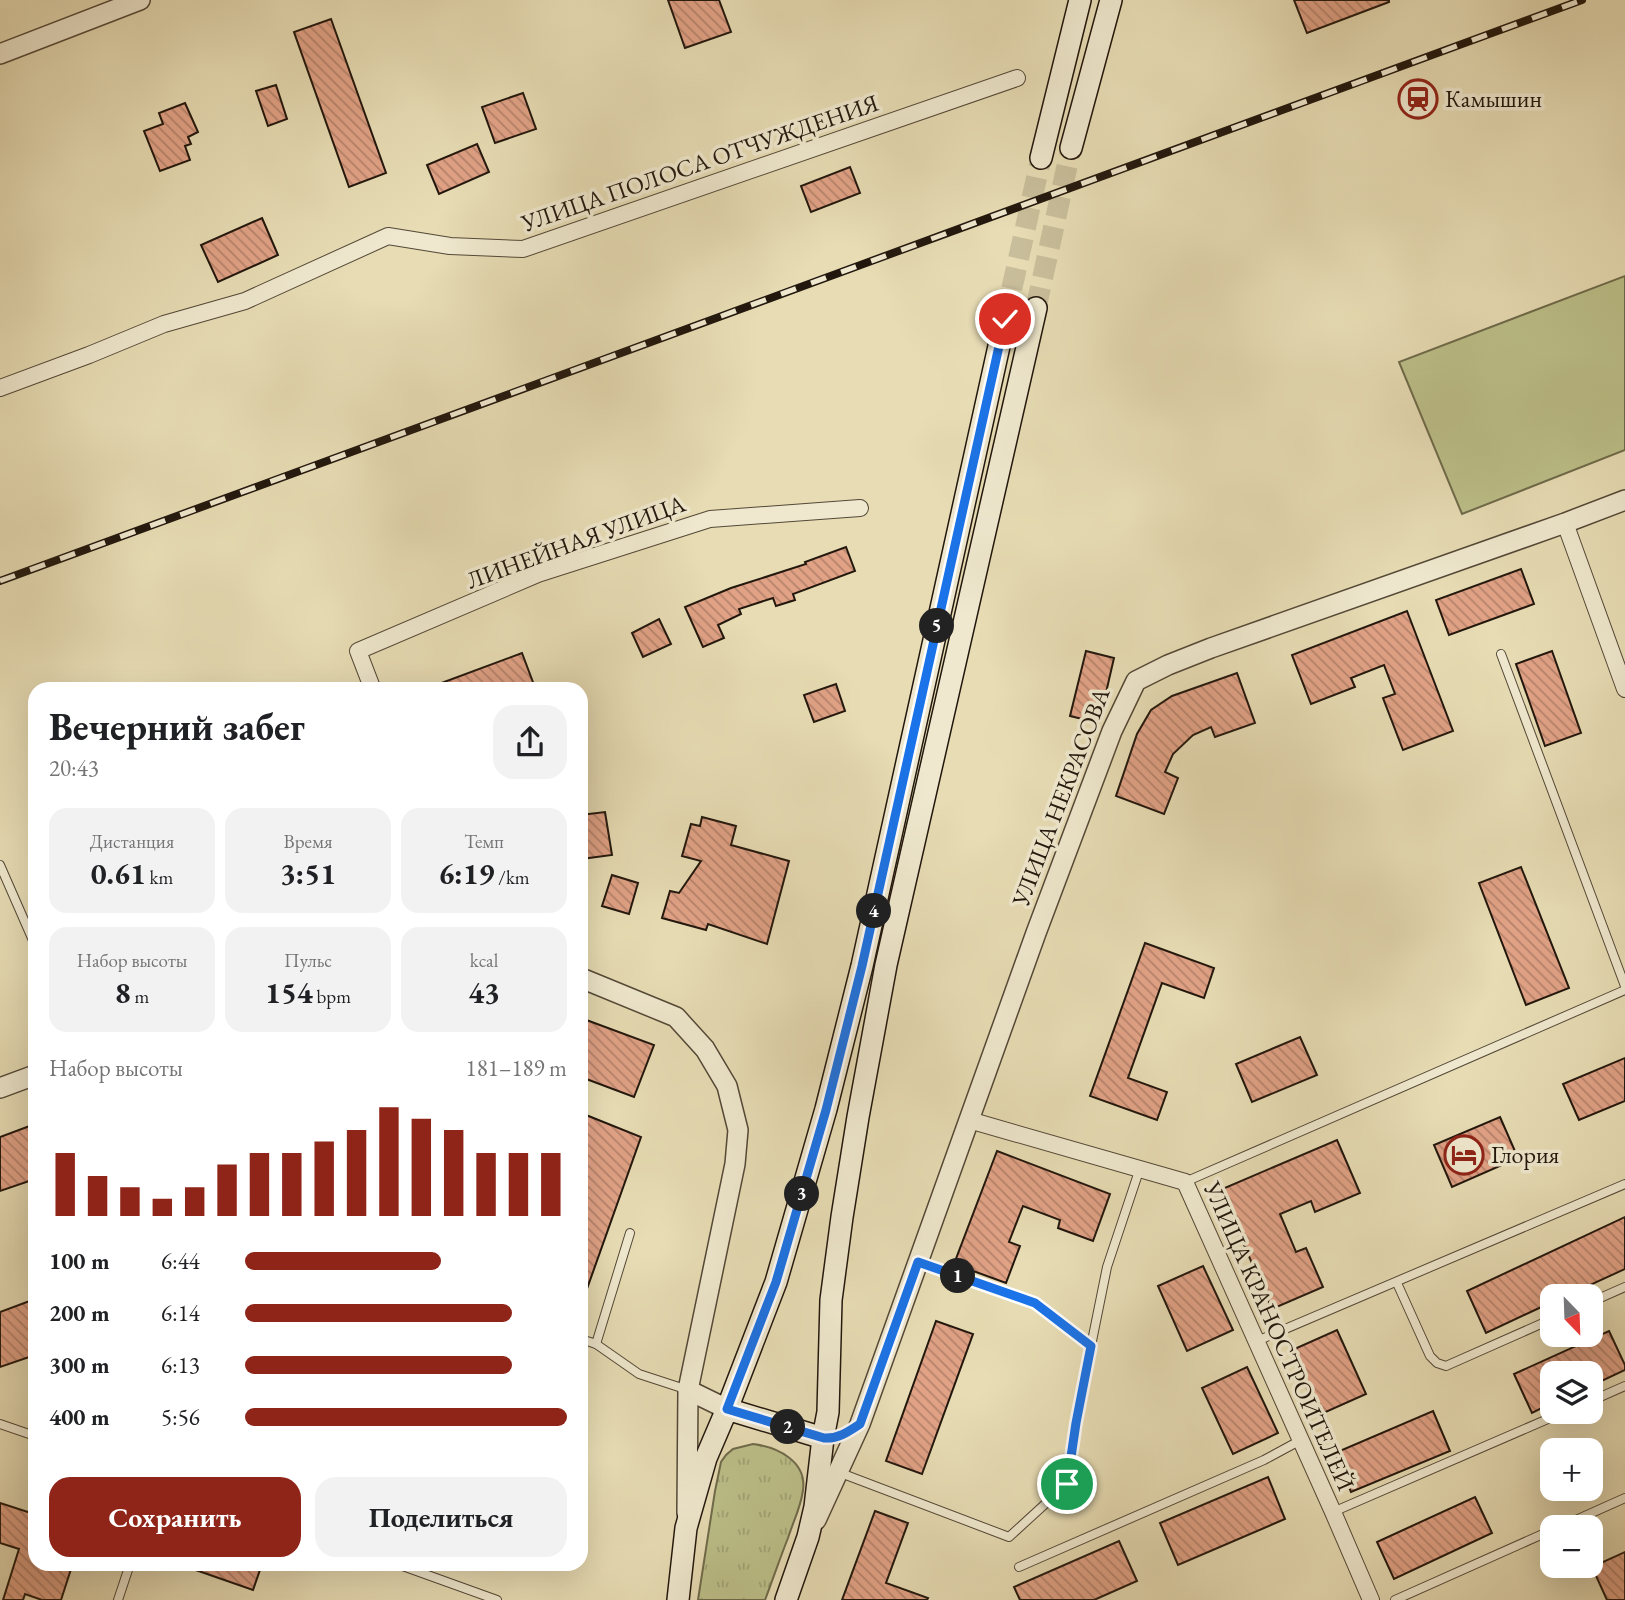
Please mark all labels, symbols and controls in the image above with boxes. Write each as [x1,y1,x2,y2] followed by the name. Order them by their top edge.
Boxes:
[1397,78,1439,120] station icon: Камышин
[1445,83,1542,114] place label: Камышин
[516,87,883,239] street label: УЛИЦА ПОЛОСА ОТЧУЖДЕНИЯ
[975,289,1035,349] pin
[986,300,1024,338] icon: check
[462,487,690,596] street label: ЛИНЕЙНАЯ УЛИЦА
[920,608,954,644] pin: 5
[931,613,942,638] text: 5
[1004,683,1117,912] street label: УЛИЦА НЕКРАСОВА
[49,702,305,751] text: Вечерний забег
[493,705,567,779] button: share
[49,753,99,783] text: 20:43
[90,829,174,854] text: Дистанция
[284,829,332,854] text: Время
[464,829,504,854] text: Темп
[91,854,146,893] text: 0.61
[280,854,336,893] text: 3:51
[438,854,495,893] text: 6:19
[146,865,173,890] text: km
[495,865,530,890] text: /km
[856,894,892,928] pin: 4
[868,898,879,923] text: 4
[77,948,187,973] text: Набор высоты
[284,948,332,973] text: Пульс
[470,948,498,973] text: kcal
[115,973,131,1012] text: 8
[265,973,313,1012] text: 154
[468,973,500,1012] text: 43
[131,984,149,1009] text: m
[313,984,351,1009] text: bpm
[49,1053,183,1083] text: Набор высоты
[466,1053,567,1083] text: 181–189 m
[1443,1134,1485,1176] hotel icon: Глория
[1491,1139,1560,1170] place label: Глория
[784,1176,820,1212] pin: 3
[1197,1176,1362,1495] street label: УЛИЦА КРАНОСТРОИТЕЛЕЙ
[796,1181,807,1206] text: 3
[49,1246,110,1276] text: 100 m
[161,1246,200,1276] text: 6:44
[940,1258,976,1294] pin: 1
[952,1263,963,1288] text: 1
[1540,1284,1603,1348] north arrow
[1540,1284,1603,1578] map controls
[49,1298,110,1328] text: 200 m
[161,1298,200,1328] text: 6:14
[49,1350,110,1380] text: 300 m
[161,1350,200,1380] text: 6:13
[1540,1361,1603,1424] button: layers
[49,1402,110,1432] text: 400 m
[161,1402,200,1432] text: 5:56
[770,1410,806,1444] pin: 2
[782,1414,793,1439] text: 2
[1540,1438,1603,1501] button: +
[1037,1454,1097,1514] pin
[1048,1465,1086,1503] icon: arrive
[49,1477,301,1557] button: Сохранить
[315,1477,567,1557] button: Поделиться
[1540,1515,1603,1578] button: −

